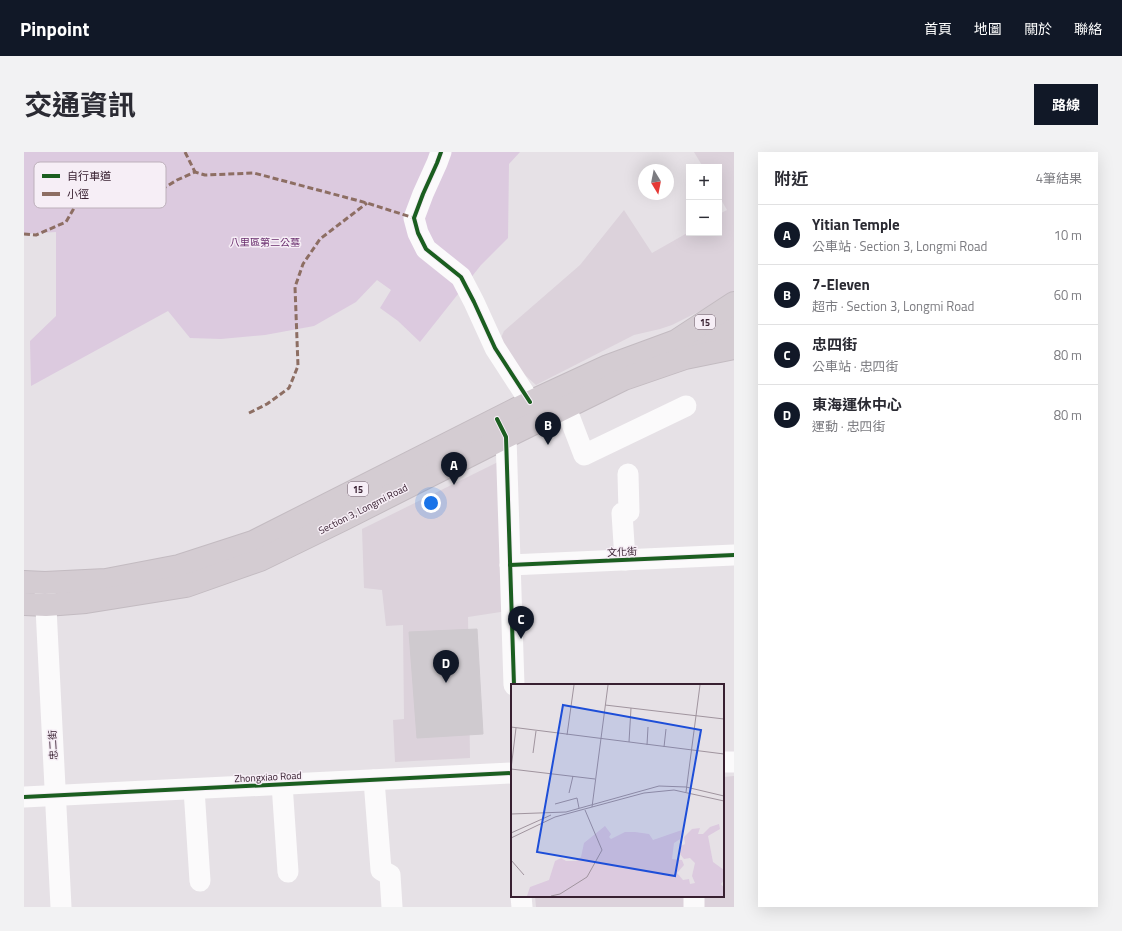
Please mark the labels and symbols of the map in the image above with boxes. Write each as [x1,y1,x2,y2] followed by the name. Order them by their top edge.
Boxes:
[34,162,166,208] legend
[638,164,674,200] north arrow
[67,168,111,184] text: 自行車道
[67,186,89,202] text: 小徑
[230,235,300,250] park label: 八里區第二公墓
[695,315,715,329] road number: 15
[535,412,561,445] pin: B
[441,452,467,485] pin: A
[316,480,410,538] street label: Section 3, Longmi Road
[348,482,368,496] road number: 15
[421,493,441,513] your location
[607,544,637,560] street label: 文化街
[508,606,534,639] pin: C
[433,650,459,683] pin: D
[511,684,724,897] inset map
[45,730,61,760] street label: 忠二街
[234,768,302,786] street label: Zhongxiao Road

